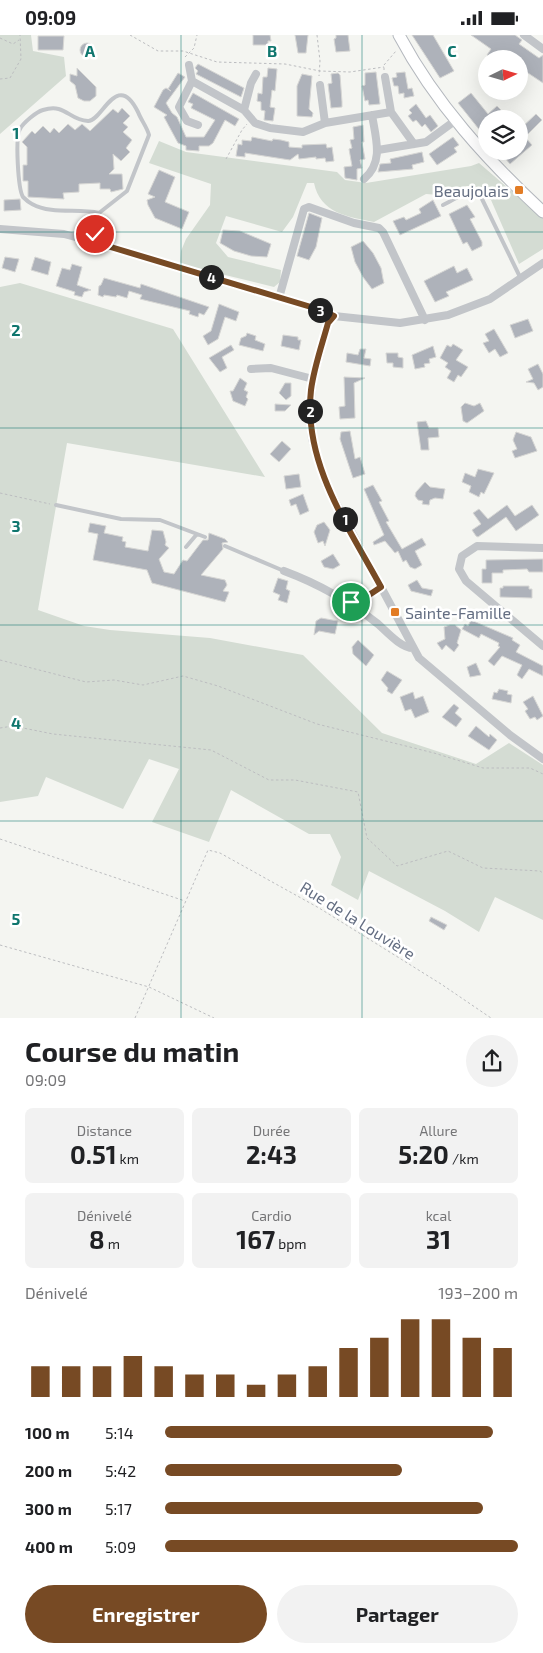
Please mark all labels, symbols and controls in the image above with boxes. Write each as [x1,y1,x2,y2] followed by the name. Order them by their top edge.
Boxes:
[25,6,76,29] text: 09:09
[85,41,96,60] text: A
[267,41,277,60] text: B
[447,41,457,60] text: C
[478,50,528,100] north arrow
[478,50,528,160] map controls
[478,110,528,160] button: layers
[13,123,19,142] text: 1
[434,181,509,201] place label: Beaujolais
[513,184,525,196] marker: Beaujolais
[74,213,116,255] pin
[81,220,109,248] icon: check
[198,265,224,289] pin: 4
[207,269,216,286] text: 4
[308,297,332,323] pin: 3
[317,302,324,319] text: 3
[11,320,21,339] text: 2
[298,399,322,423] pin: 2
[306,403,315,420] text: 2
[332,507,358,531] pin: 1
[342,511,349,528] text: 1
[11,516,21,535] text: 3
[330,581,372,623] pin
[337,588,365,616] icon: arrive
[405,603,511,622] place label: Sainte-Famille
[389,606,401,618] marker: Sainte-Famille
[11,713,21,732] text: 4
[297,877,419,963] street label: Rue de la Louvière
[12,909,21,928] text: 5
[25,1034,239,1068] text: Course du matin
[466,1035,518,1087] button: share
[25,1070,66,1089] text: 09:09
[77,1122,132,1139] text: Distance
[253,1122,290,1139] text: Durée
[420,1122,457,1139] text: Allure
[70,1139,116,1169] text: 0.51
[246,1139,297,1169] text: 2:43
[398,1139,449,1169] text: 5:20
[116,1150,139,1167] text: km
[449,1150,479,1167] text: /km
[77,1207,132,1224] text: Dénivelé
[251,1207,292,1224] text: Cardio
[426,1207,451,1224] text: kcal
[89,1224,105,1254] text: 8
[236,1224,275,1254] text: 167
[426,1224,451,1254] text: 31
[105,1235,120,1252] text: m
[275,1235,307,1252] text: bpm
[25,1283,88,1302] text: Dénivelé
[438,1283,518,1302] text: 193–200 m
[25,1423,70,1442] text: 100 m
[105,1423,134,1442] text: 5:14
[25,1461,72,1480] text: 200 m
[105,1461,136,1480] text: 5:42
[25,1499,72,1518] text: 300 m
[105,1499,132,1518] text: 5:17
[25,1537,73,1556] text: 400 m
[105,1537,136,1556] text: 5:09
[25,1585,267,1643] button: Enregistrer
[277,1585,518,1643] button: Partager

